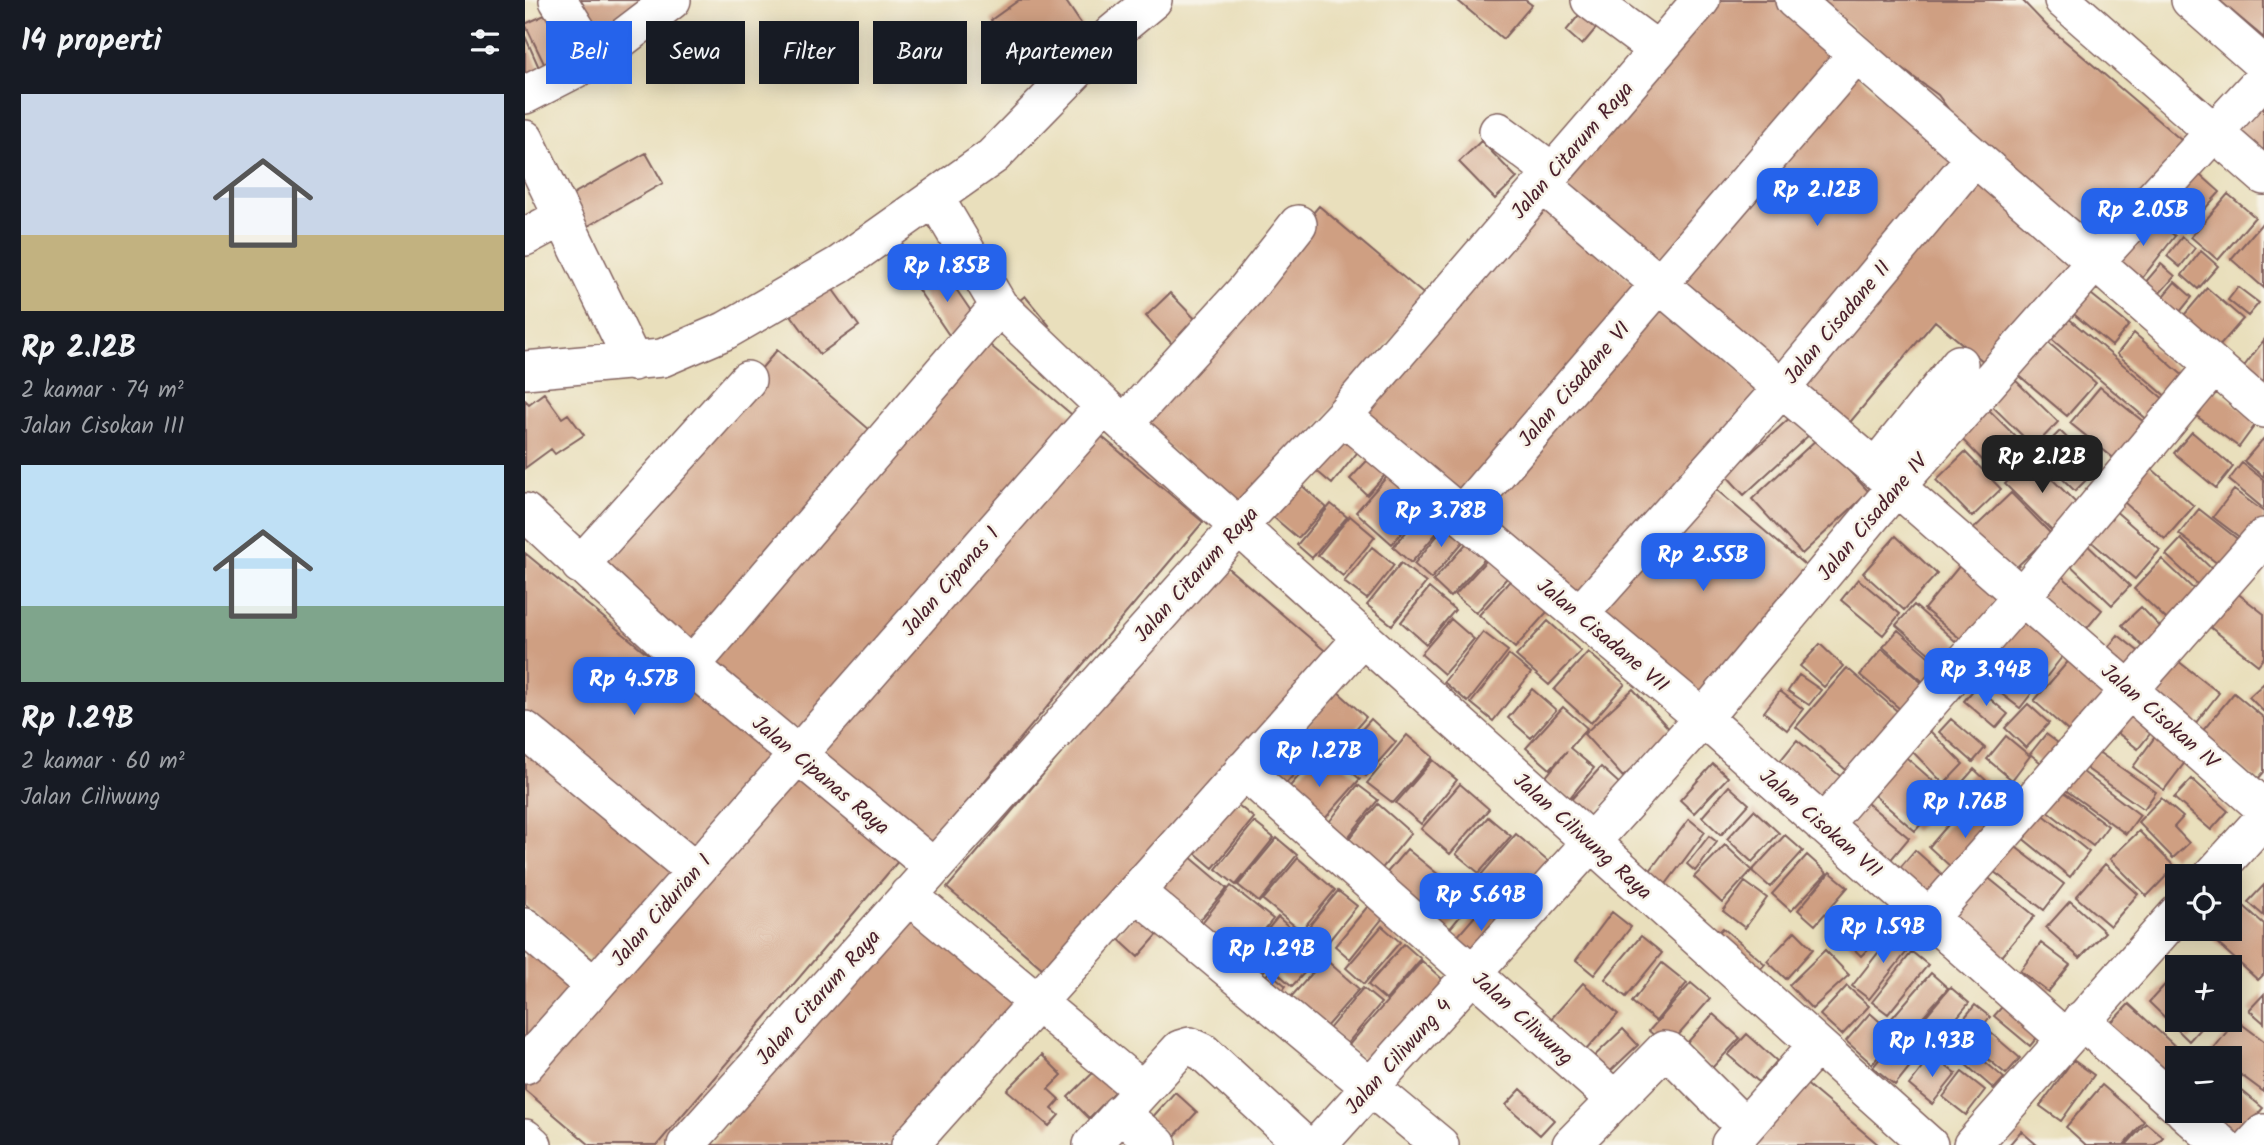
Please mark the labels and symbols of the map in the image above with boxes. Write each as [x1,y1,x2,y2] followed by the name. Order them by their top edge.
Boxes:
[1504,75,1643,227] street label: Jalan Citarum Raya
[1745,168,1889,228] pin: Rp 2.12B
[2071,188,2215,248] pin: Rp 2.05B
[875,244,1019,304] pin: Rp 1.85B
[1776,254,1900,392] street label: Jalan Cisadane II
[1511,315,1639,455] street label: Jalan Cisadane VI
[1970,435,2114,495] pin: Rp 2.12B
[1810,446,1938,589] street label: Jalan Cisadane IV
[1369,490,1513,549] pin: Rp 3.78B
[1127,499,1268,651] street label: Jalan Citarum Raya
[894,520,1008,644] street label: Jalan Cipanas 1
[1631,534,1775,593] pin: Rp 2.55B
[1529,571,1676,702] street label: Jalan Cisadane VII
[1914,648,2058,708] pin: Rp 3.94B
[2093,656,2227,779] street label: Jalan Cisokan IV
[562,658,706,717] pin: Rp 4.57B
[744,708,897,844] street label: Jalan Cipanas Raya
[1247,730,1391,789] pin: Rp 1.27B
[1751,761,1889,887] street label: Jalan Cisokan VII
[1505,765,1659,909] street label: Jalan Ciliwung Raya
[1893,780,2037,840] pin: Rp 1.76B
[604,847,721,975] street label: Jalan Cidurian I
[1409,874,1553,933] pin: Rp 5.69B
[1811,906,1955,965] pin: Rp 1.59B
[749,922,890,1074] street label: Jalan Citarum Raya
[1200,928,1344,987] pin: Rp 1.29B
[1464,964,1580,1074] street label: Jalan Ciliwung
[1338,991,1461,1123] street label: Jalan Ciliwung 4
[1860,1020,2004,1079] pin: Rp 1.93B

